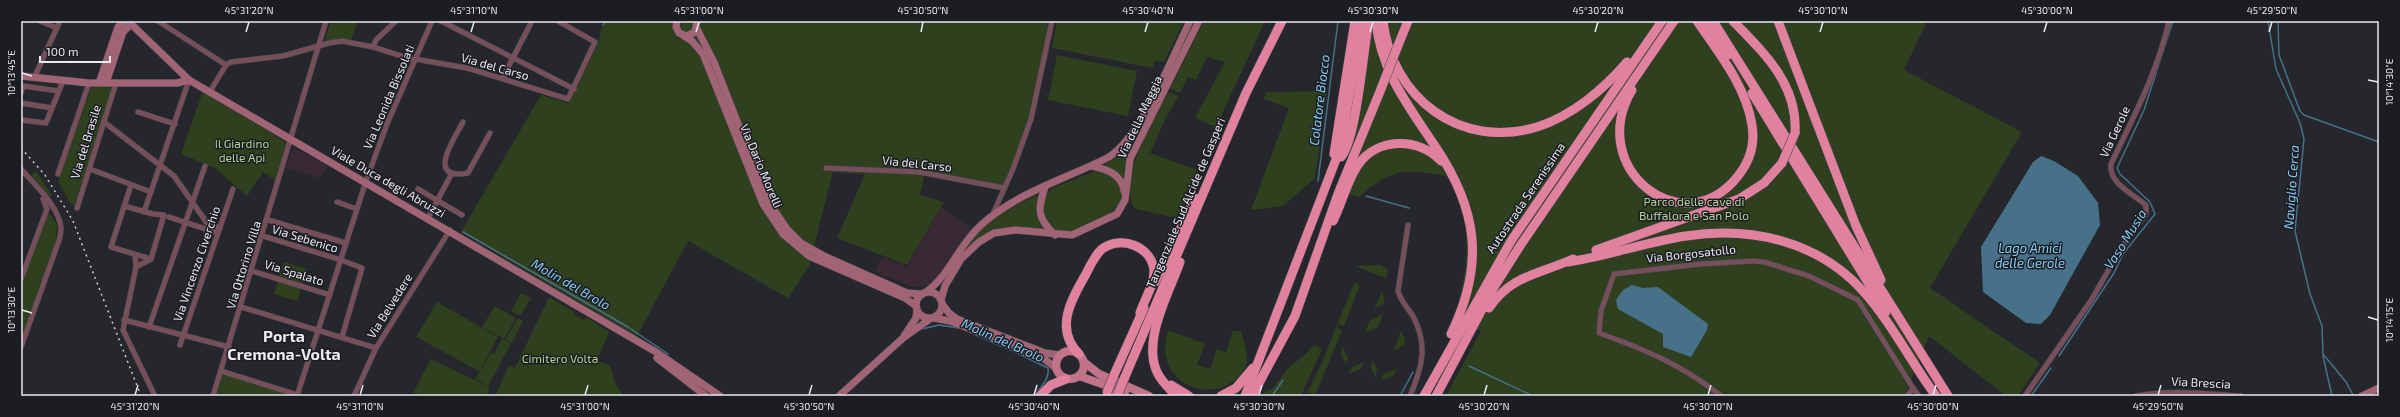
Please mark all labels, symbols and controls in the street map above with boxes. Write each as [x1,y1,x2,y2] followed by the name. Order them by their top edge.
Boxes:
[225,4,274,16] text: 45°31'20"N
[450,4,498,16] text: 45°31'10"N
[674,4,724,16] text: 45°31'00"N
[898,4,948,16] text: 45°30'50"N
[1122,4,1174,16] text: 45°30'40"N
[1348,4,1399,16] text: 45°30'30"N
[1572,4,1624,16] text: 45°30'20"N
[1798,4,1848,16] text: 45°30'10"N
[2021,4,2073,16] text: 45°30'00"N
[2247,4,2297,16] text: 45°29'50"N
[40,38,110,64] scale bar
[360,42,416,151] street label: Via Leonida Bissolati
[46,44,78,58] text: 100 m
[5,50,17,96] text: 10°13'45"E
[460,50,531,82] street label: Via del Carso
[1305,54,1333,146] water label: Colatore Biocco
[2383,58,2395,105] text: 10°14'30"E
[1114,73,1164,160] street label: Via della Maggia
[67,103,103,180] street label: Via del Brasile
[2096,104,2132,159] street label: Via Gerole
[1143,115,1227,290] street label: Tangenziale Sud Alcide de Gasperi
[738,121,786,210] street label: Via Dario Morelli
[215,136,269,164] park label: Il Giardino delle Api
[1483,139,1567,255] street label: Autostrada Serenissima
[329,143,448,220] street label: Viale Duca degli Abruzzi
[2280,144,2302,230] water label: Naviglio Cerca
[882,152,953,174] street label: Via del Carso
[1639,194,1749,222] park label: Parco delle cave di Buffalora e San Polo
[170,204,222,323] street label: Via Vincenzo Civerchio
[2100,206,2150,272] water label: Vaso Musia
[223,219,263,311] street label: Via Ottorino Villa
[270,221,340,255] street label: Via Sebenico
[1995,240,2065,271] water label: Lago Amici delle Gerole
[1645,241,1737,265] street label: Via Borgosatollo
[529,255,613,313] water label: Molin del Brolo
[263,256,326,288] street label: Via Spalato
[364,270,415,341] street label: Via Belvedere
[5,287,17,333] text: 10°13'30"E
[2383,297,2395,342] text: 10°14'15"E
[959,315,1047,365] water label: Molin del Brolo
[227,326,341,363] district label: Porta Cremona-Volta
[522,351,598,365] park label: Cimitero Volta
[2171,373,2231,391] street label: Via Brescia
[111,400,160,412] text: 45°31'20"N
[336,400,384,412] text: 45°31'10"N
[560,400,610,412] text: 45°31'00"N
[784,400,834,412] text: 45°30'50"N
[1008,400,1060,412] text: 45°30'40"N
[1234,400,1285,412] text: 45°30'30"N
[1458,400,1510,412] text: 45°30'20"N
[1683,400,1733,412] text: 45°30'10"N
[1907,400,1959,412] text: 45°30'00"N
[2133,400,2183,412] text: 45°29'50"N

